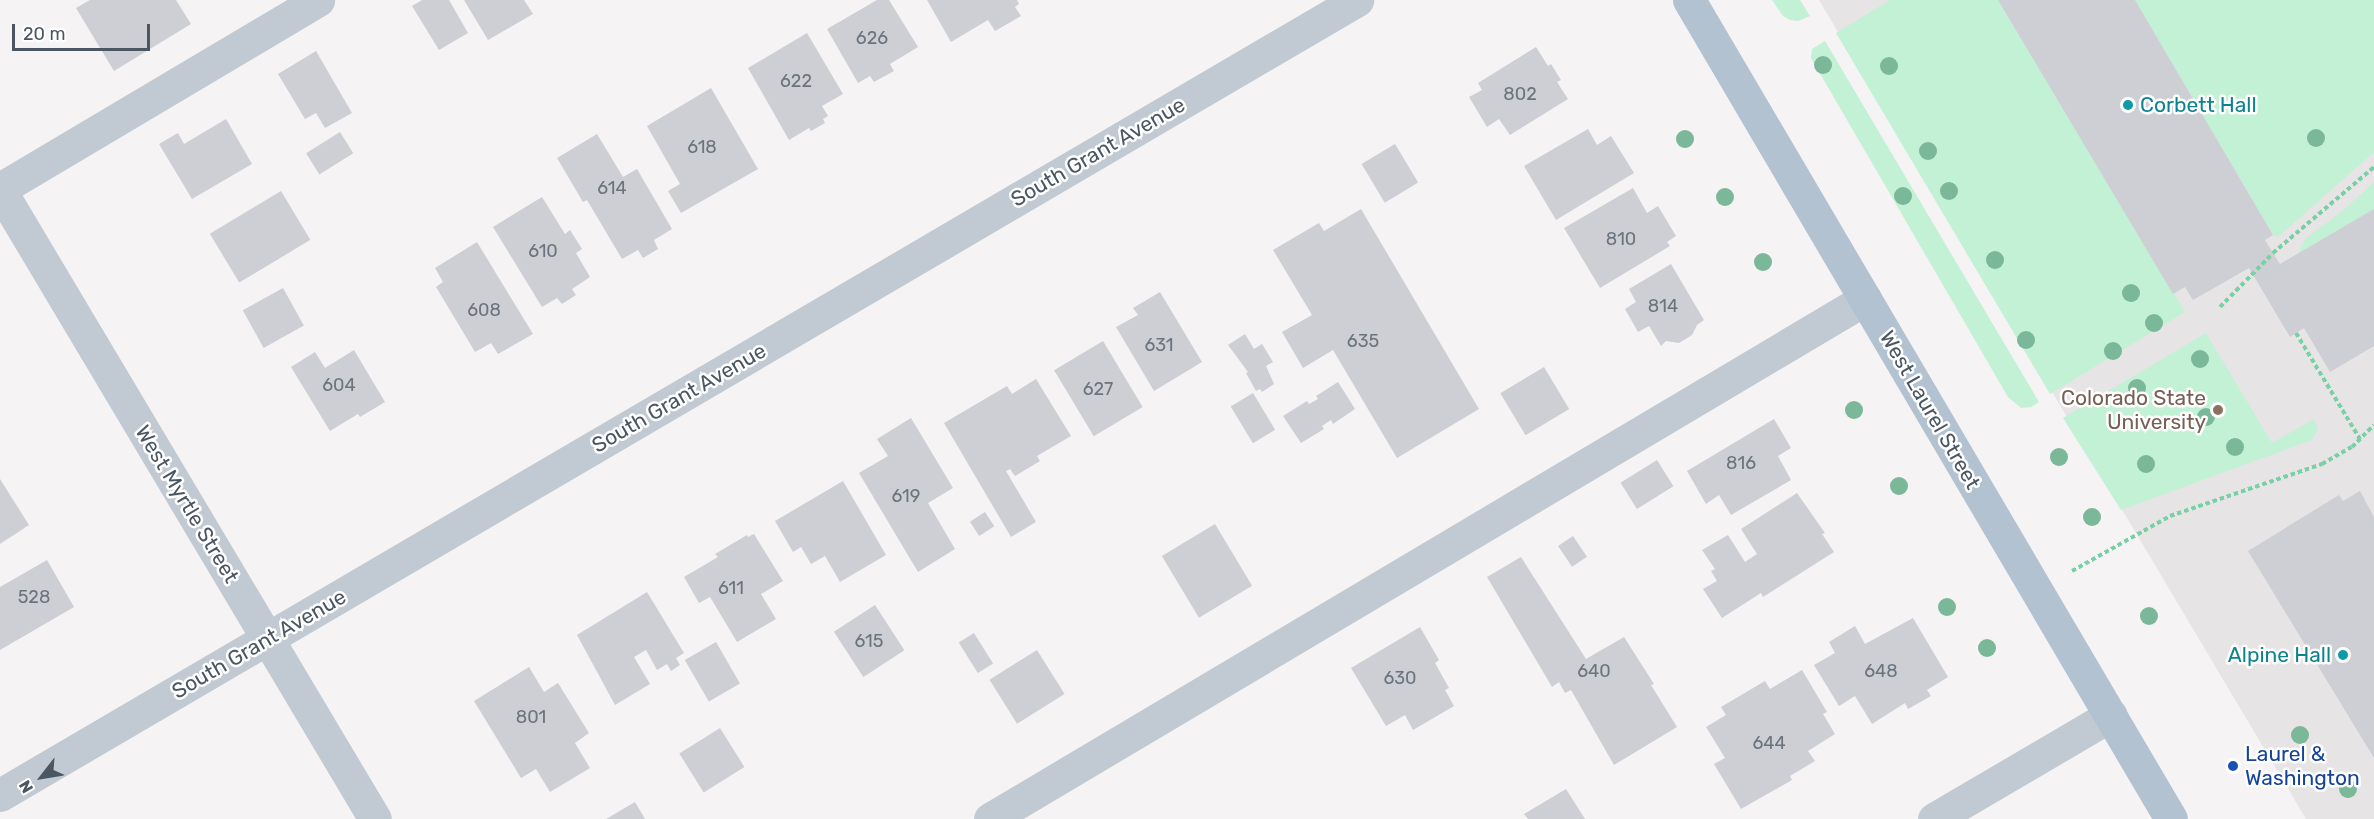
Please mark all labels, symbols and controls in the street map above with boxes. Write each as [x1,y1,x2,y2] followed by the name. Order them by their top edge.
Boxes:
[15,12,153,50] scale bar
[23,23,65,45] text: 20 m
[856,27,888,49] house number: 626
[780,70,812,92] house number: 622
[1503,83,1537,105] house number: 802
[1006,92,1190,212] street label: South Grant Avenue
[2140,92,2257,118] place label: Corbett Hall
[2121,98,2135,112] marker: Corbett Hall
[687,136,717,158] house number: 618
[597,177,627,199] house number: 614
[1606,228,1636,250] house number: 810
[528,240,558,262] house number: 610
[1648,295,1678,317] house number: 814
[467,299,501,321] house number: 608
[1874,326,1986,494] street label: West Laurel Street
[1347,330,1379,352] house number: 635
[1144,334,1174,356] house number: 631
[587,338,771,458] street label: South Grant Avenue
[322,374,356,396] house number: 604
[1083,378,1113,400] house number: 627
[2061,385,2206,435] place label: Colorado State University
[2211,403,2225,417] marker: Colorado State University
[130,421,244,587] street label: West Myrtle Street
[1726,452,1756,474] house number: 816
[892,485,920,507] house number: 619
[718,577,744,599] house number: 611
[167,584,351,704] street label: South Grant Avenue
[18,586,50,608] house number: 528
[855,630,883,652] house number: 615
[2228,642,2331,668] place label: Alpine Hall
[2336,648,2350,662] marker: Alpine Hall
[1577,660,1611,682] house number: 640
[1864,660,1898,682] house number: 648
[1383,667,1417,689] house number: 630
[516,706,546,728] house number: 801
[1752,732,1786,754] house number: 644
[2245,741,2360,791] place label: Laurel & Washington
[12,747,72,807] north arrow
[2226,759,2240,773] marker: Laurel & Washington
[15,777,37,796] text: N

